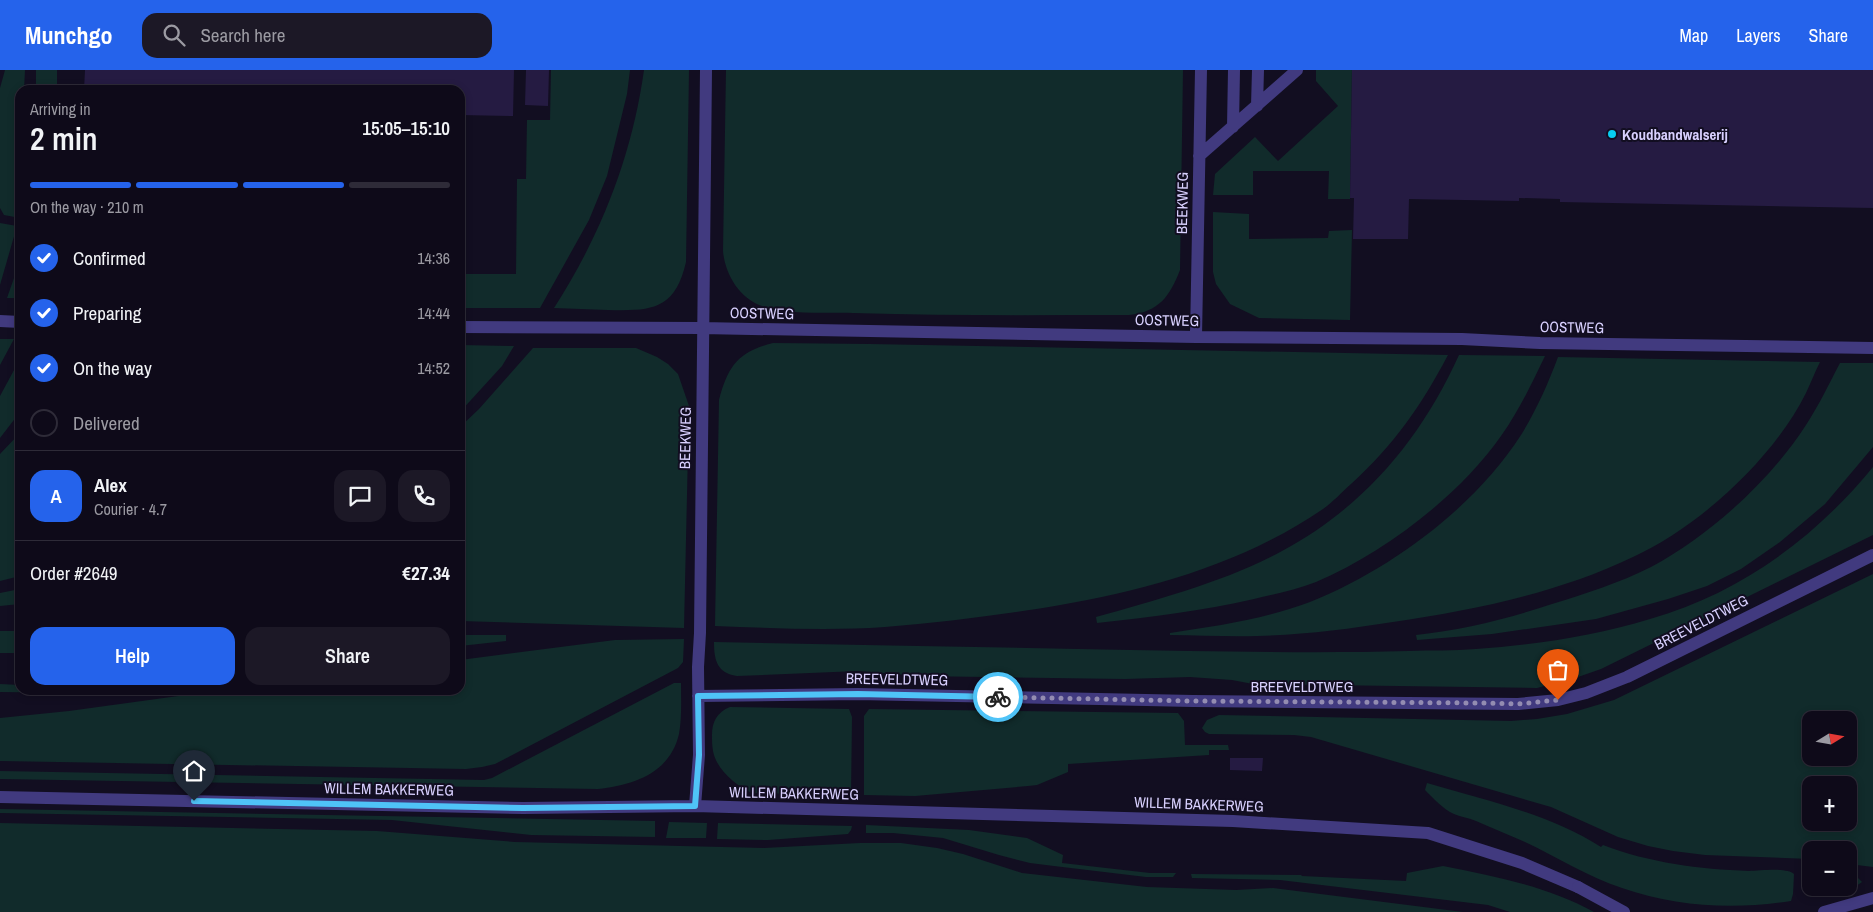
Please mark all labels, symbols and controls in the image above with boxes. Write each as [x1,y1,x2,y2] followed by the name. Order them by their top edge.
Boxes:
[142,13,492,58] search box
[25,19,112,51] text: Munchgo
[160,21,188,49] icon: search
[200,22,285,48] text: Search here
[1680,23,1708,48] text: Map
[1736,23,1781,48] text: Layers
[1809,23,1848,48] text: Share
[30,98,91,120] text: Arriving in
[362,115,450,141] text: 15:05–15:10
[30,117,98,160] text: 2 min
[1622,124,1728,145] place label: Koudbandwalserij
[1606,128,1618,140] marker: Koudbandwalserij
[1171,172,1193,234] street label: BEEKWEG
[30,196,144,218] text: On the way · 210 m
[30,244,58,272] icon: check
[73,245,146,271] text: Confirmed
[417,247,450,269] text: 14:36
[30,299,58,327] icon: check
[73,300,141,326] text: Preparing
[417,302,450,324] text: 14:44
[730,302,794,324] street label: OOSTWEG
[1135,309,1199,331] street label: OOSTWEG
[1540,316,1604,338] street label: OOSTWEG
[30,354,58,382] icon: check
[73,355,152,381] text: On the way
[417,357,450,379] text: 14:52
[674,407,696,469] street label: BEEKWEG
[73,410,140,436] text: Delivered
[334,470,386,522] button: chat
[398,470,450,522] button: phone
[94,472,127,498] text: Alex
[50,483,62,509] text: A
[94,498,167,520] text: Courier · 4.7
[30,560,117,586] text: Order #2649
[402,560,450,586] text: €27.34
[1651,589,1751,655] street label: BREEVELDTWEG
[30,627,235,685] button: Help
[245,627,450,685] button: Share
[1537,649,1579,700] pin
[1544,656,1572,684] icon: bag
[846,668,948,690] street label: BREEVELDTWEG
[973,672,1023,722] courier
[1251,676,1353,697] street label: BREEVELDTWEG
[984,683,1012,711] icon: bike
[1802,711,1858,766] north arrow
[1802,711,1857,896] map controls
[173,750,215,801] pin
[180,757,208,785] icon: home
[1802,776,1857,831] button: +
[324,777,454,801] street label: WILLEM BAKKERWEG
[729,781,859,805] street label: WILLEM BAKKERWEG
[1134,791,1264,817] street label: WILLEM BAKKERWEG
[1802,841,1857,896] button: −

